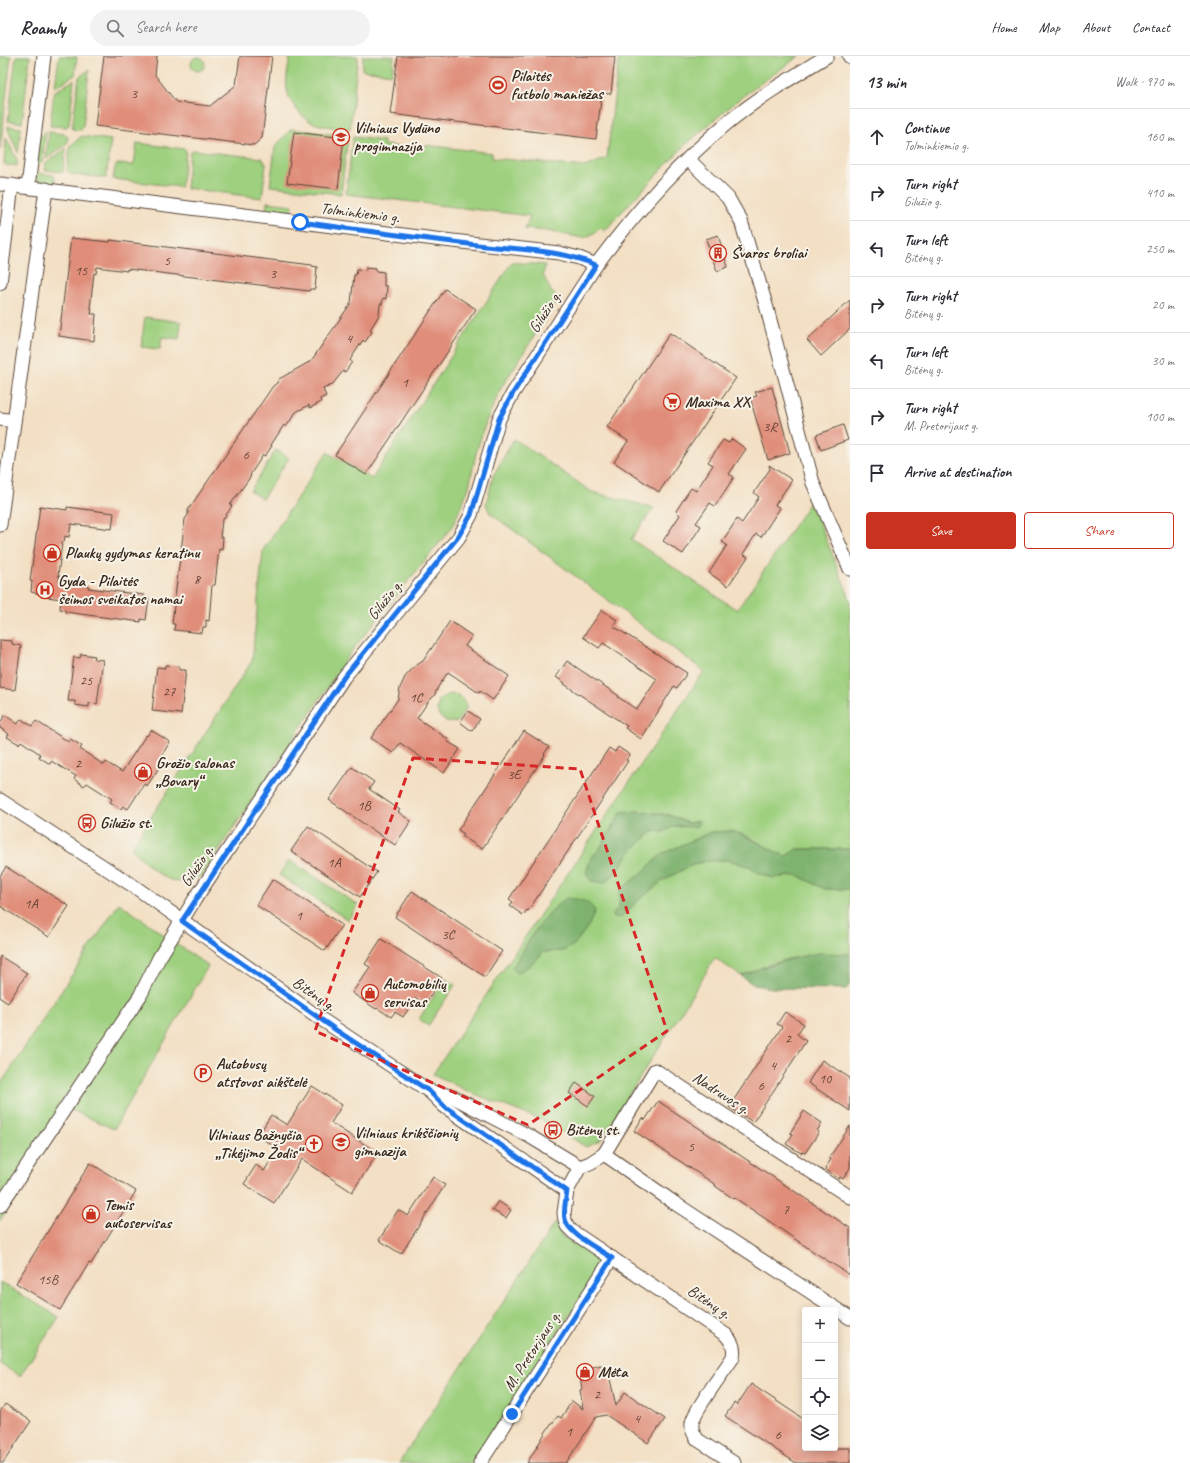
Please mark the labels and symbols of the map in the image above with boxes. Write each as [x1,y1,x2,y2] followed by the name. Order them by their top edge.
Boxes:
[511,66,604,104] place label: Pilaitės futbolo maniežas
[488,75,508,95] sports icon: Pilaitės futbolo maniežas
[131,85,139,102] house number: 3
[354,118,440,156] place label: Vilniaus Vydūno progimnazija
[331,127,351,147] school or university icon: Vilniaus Vydūno progimnazija
[319,198,401,228] street label: Tolminkiemio g.
[291,213,309,231] route start
[708,243,728,263] building icon: Švaros broliai
[731,243,809,263] place label: Švaros broliai
[164,252,171,269] house number: 5
[75,262,88,279] house number: 15
[270,265,278,282] house number: 3
[524,287,566,337] street label: Gilužio g.
[346,330,354,347] house number: 4
[402,374,409,391] house number: 1
[662,392,682,412] supermarket icon: Maxima XX
[685,392,752,412] place label: Maxima XX
[763,418,778,435] house number: 3R
[243,446,250,463] house number: 6
[42,543,62,563] shop icon: Plaukų gydymas keratinu
[65,543,201,563] place label: Plaukų gydymas keratinu
[58,571,184,609] place label: Gyda - Pilaitės šeimos sveikatos namai
[194,571,202,588] house number: 8
[363,575,408,624] street label: Gilužio g.
[35,580,55,600] hospital icon: Gyda - Pilaitės šeimos sveikatos namai
[80,672,93,689] house number: 25
[163,683,176,700] house number: 27
[410,689,424,706] house number: 1C
[156,753,235,791] place label: Grožio salonas „Bovary“
[75,755,83,772] house number: 2
[133,762,153,782] shop icon: Grožio salonas „Bovary“
[507,766,522,783] house number: 3E
[357,797,373,814] house number: 1B
[77,813,97,833] bus stop icon: Gilužio st.
[100,813,153,833] place label: Gilužio st.
[176,841,219,891] street label: Gilužio g.
[327,854,342,871] house number: 1A
[24,895,39,912] house number: 1A
[296,907,303,924] house number: 1
[442,926,456,943] house number: 3C
[289,972,340,1016] street label: Bitėnų g.
[383,974,447,1012] place label: Automobilių servisas
[360,983,380,1003] shop icon: Automobilių servisas
[785,1030,793,1047] house number: 2
[216,1054,308,1092] place label: Autobusų atstovos aikštelė
[770,1057,778,1074] house number: 4
[193,1063,213,1083] parking icon: Autobusų atstovos aikštelė
[689,1067,754,1119] street label: Nadruvos g.
[819,1070,833,1087] house number: 10
[758,1077,765,1094] house number: 6
[543,1120,563,1140] bus stop icon: Bitėnų st.
[566,1120,620,1140] place label: Bitėnų st.
[354,1123,459,1161] place label: Vilniaus krikščionių gimnazija
[206,1125,305,1163] place label: Vilniaus Bažnyčia „Tikėjimo Žodis“
[331,1132,351,1152] school or university icon: Vilniaus krikščionių gimnazija
[304,1134,324,1154] church icon: Vilniaus Bažnyčia „Tikėjimo Žodis“
[688,1138,695,1155] house number: 5
[104,1195,173,1233] place label: Temis autoservisas
[783,1201,790,1218] house number: 7
[81,1204,101,1224] shop icon: Temis autoservisas
[38,1271,60,1288] house number: 15B
[684,1280,735,1324] street label: Bitėnų g.
[499,1307,566,1395] street label: M. Pretorijaus g.
[575,1362,595,1382] shop icon: Mėta
[598,1362,629,1382] place label: Mėta
[594,1386,602,1403] house number: 2
[503,1405,521,1423] route end
[634,1410,642,1427] house number: 4
[566,1423,573,1440] house number: 1
[775,1426,782,1443] house number: 6

